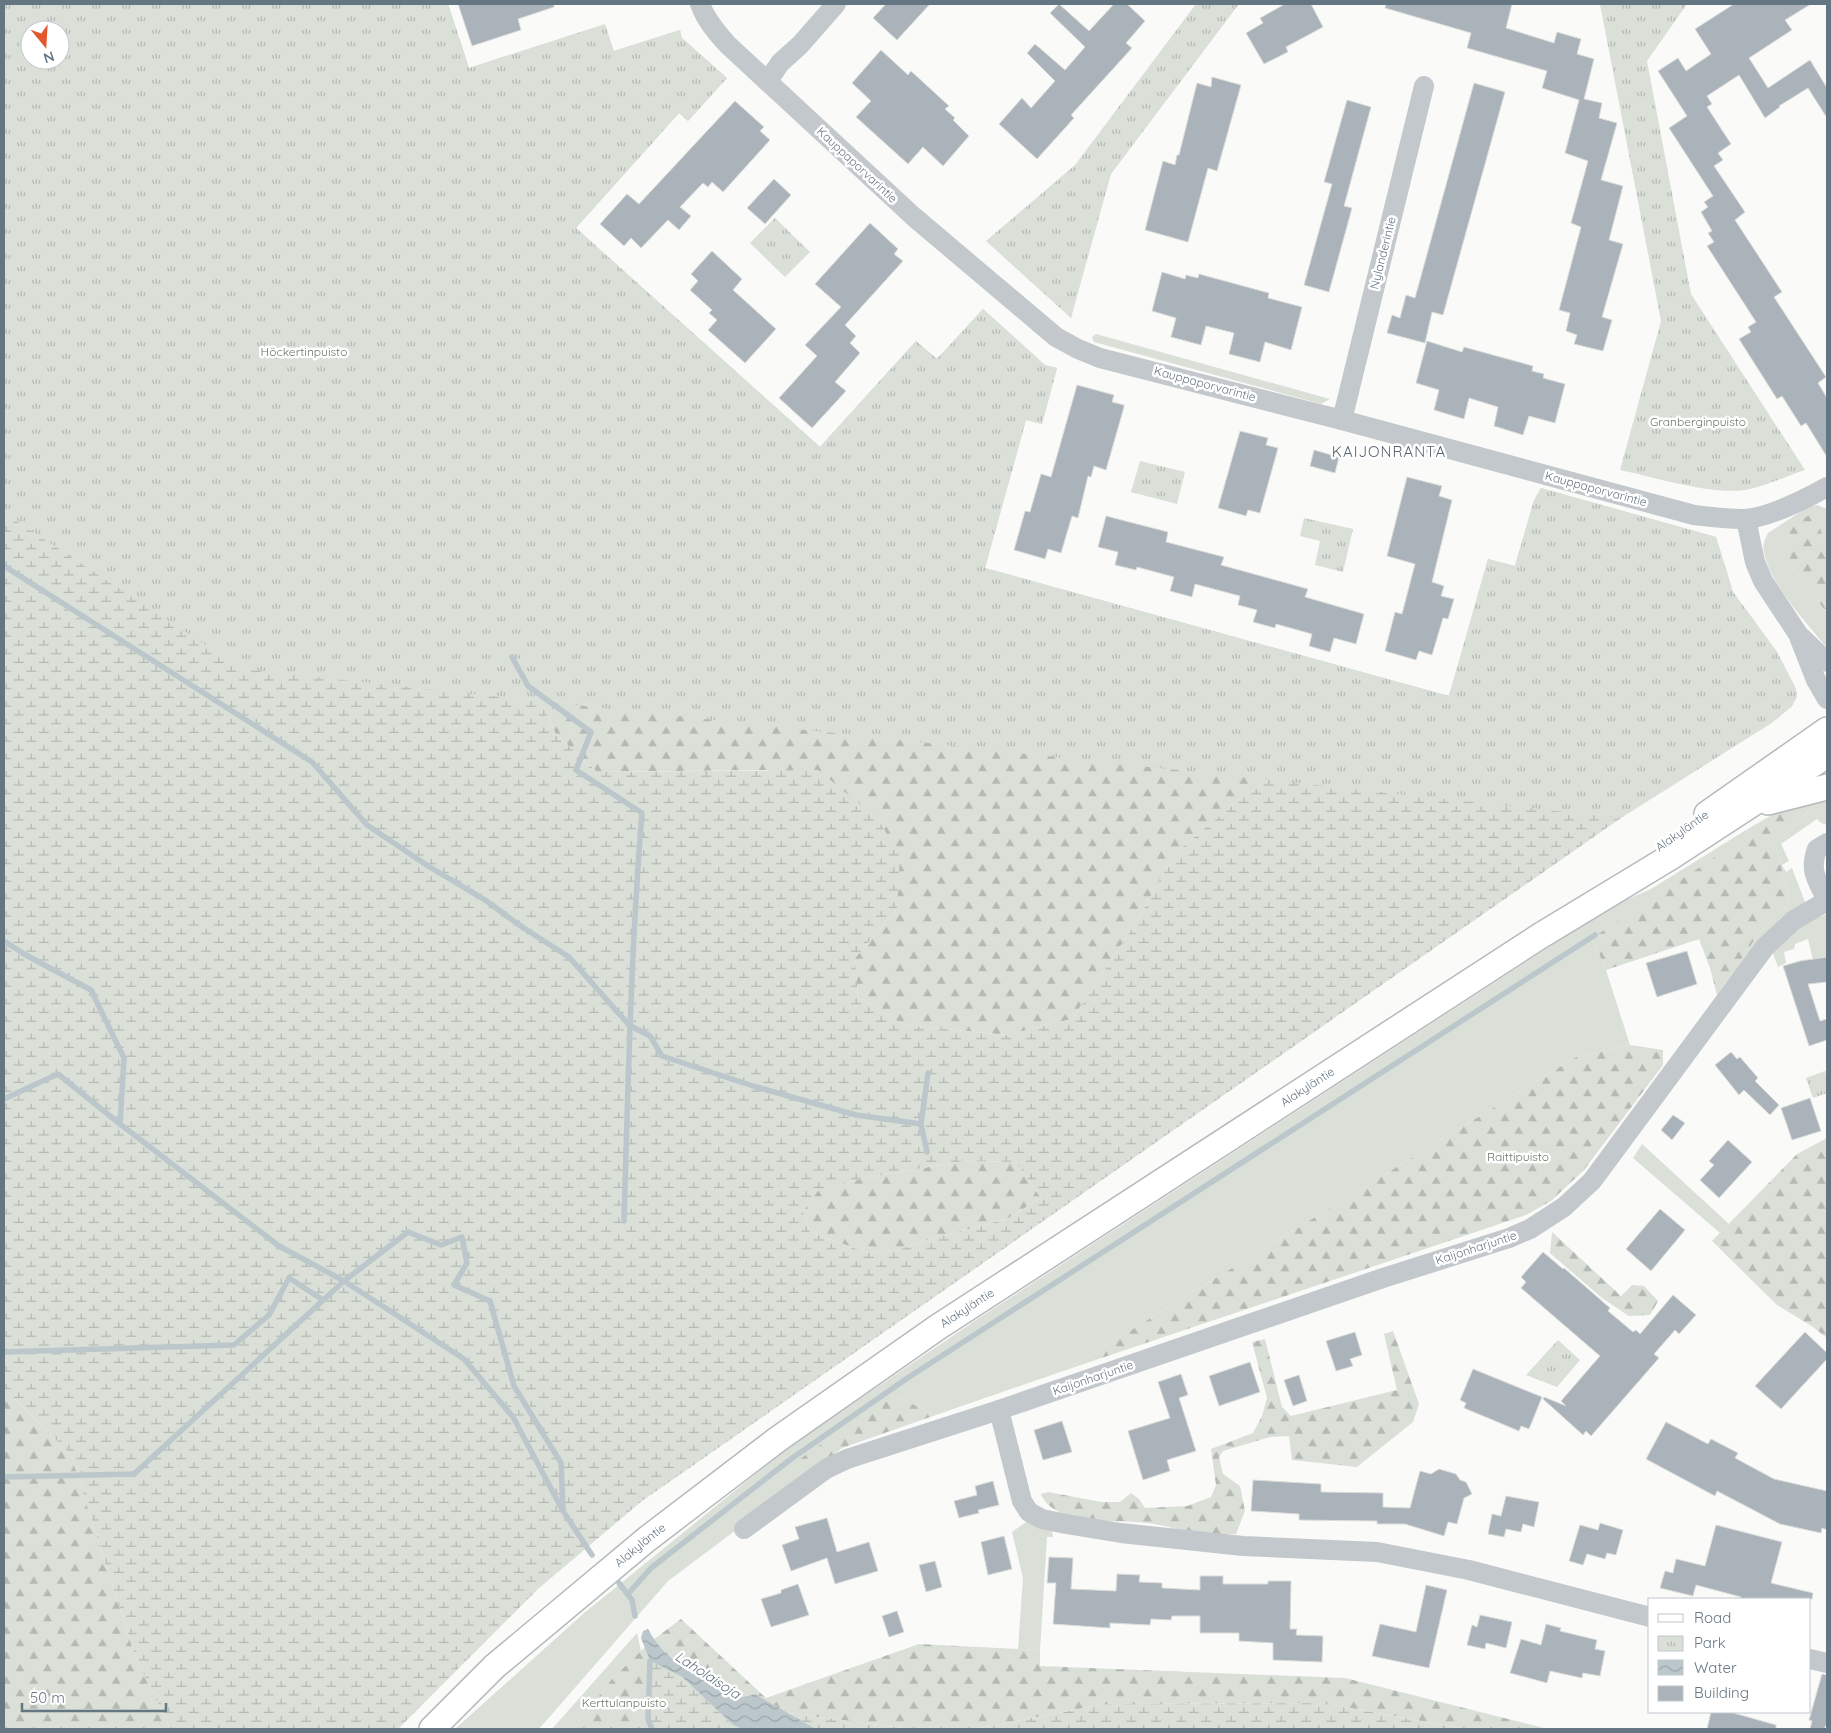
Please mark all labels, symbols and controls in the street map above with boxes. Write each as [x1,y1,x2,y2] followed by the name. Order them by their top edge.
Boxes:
[20,20,70,70] north arrow
[41,47,57,68] text: N
[814,123,901,206] street label: Kauppaporvarintie
[1366,215,1399,291] street label: Nylanderintie
[261,344,347,359] park label: Höckertinpuisto
[1153,363,1258,404] street label: Kauppaporvarintie
[1650,414,1746,429] park label: Granberginpuisto
[1332,442,1446,461] district label: KAIJONRANTA
[1544,468,1649,509] street label: Kauppaporvarintie
[1652,807,1711,854] street label: Alakyläntie
[1277,1063,1337,1110] street label: Alakyläntie
[1487,1149,1549,1164] park label: Raittipuisto
[1433,1227,1518,1268] street label: Kaijonharjuntie
[937,1285,997,1331] street label: Alakyläntie
[1051,1357,1135,1398] street label: Kaijonharjuntie
[611,1519,669,1570] street label: Alakyläntie
[1648,1598,1811,1713] legend
[1694,1608,1731,1627] text: Road
[1694,1633,1726,1652] text: Park
[672,1647,745,1704] water label: Laholaisoja
[1694,1658,1737,1677] text: Water
[22,1680,166,1712] scale bar
[1694,1683,1749,1702] text: Building
[30,1688,65,1707] text: 50 m
[582,1695,666,1710] park label: Kerttulanpuisto

